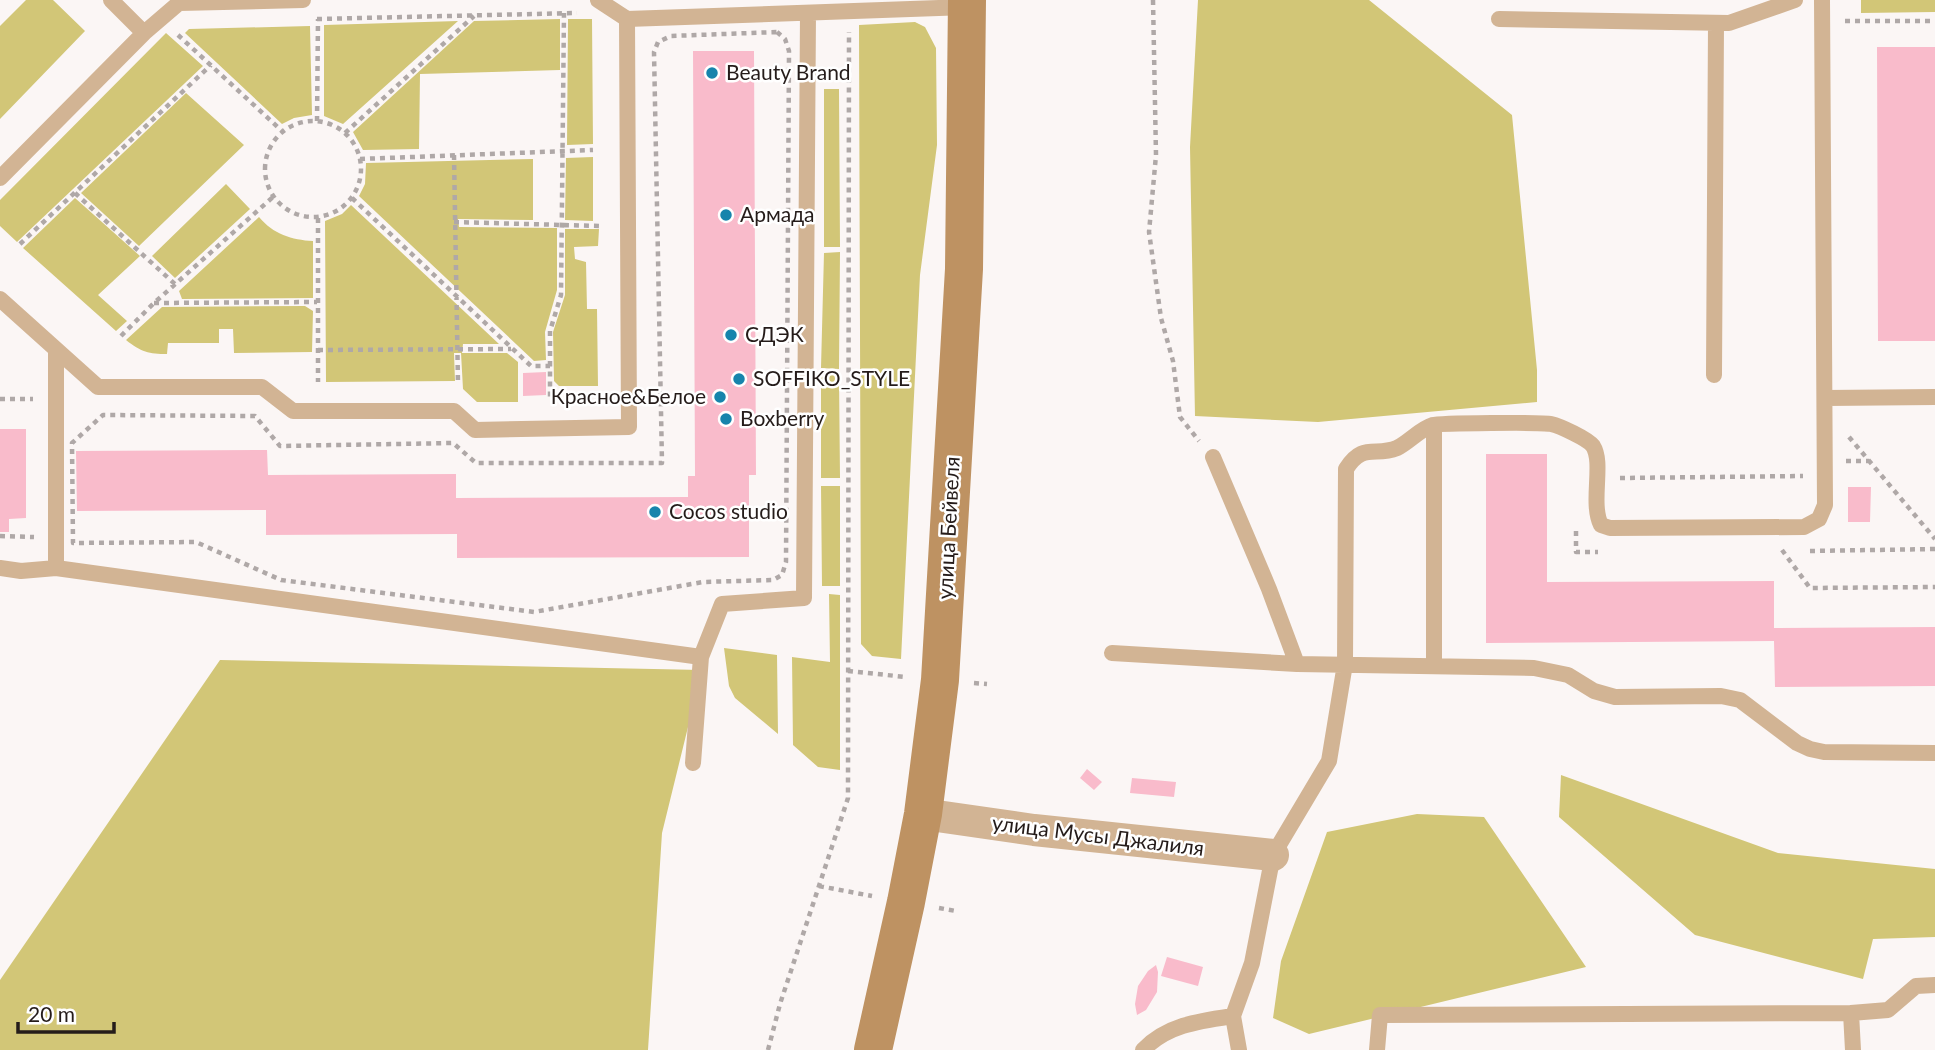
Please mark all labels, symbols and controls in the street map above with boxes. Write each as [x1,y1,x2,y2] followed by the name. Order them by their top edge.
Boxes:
[726,59,851,84] place label: Beauty Brand
[704,65,720,81] marker: Beauty Brand
[740,201,815,226] place label: Армада
[718,207,734,223] marker: Армада
[745,321,804,346] place label: СДЭК
[723,327,739,343] marker: СДЭК
[753,365,910,390] place label: SOFFIKO_STYLE
[731,371,747,387] marker: SOFFIKO_STYLE
[551,383,706,408] place label: Красное&Белое
[712,389,728,405] marker: Красное&Белое
[740,405,824,430] place label: Boxberry
[718,411,734,427] marker: Boxberry
[931,456,964,600] street label: улица Бейвеля
[669,498,788,523] place label: Cocos studio
[647,504,663,520] marker: Cocos studio
[991,809,1206,860] street label: улица Мусы Джалиля
[18,990,114,1034] scale bar
[28,1001,75,1026] text: 20 m

